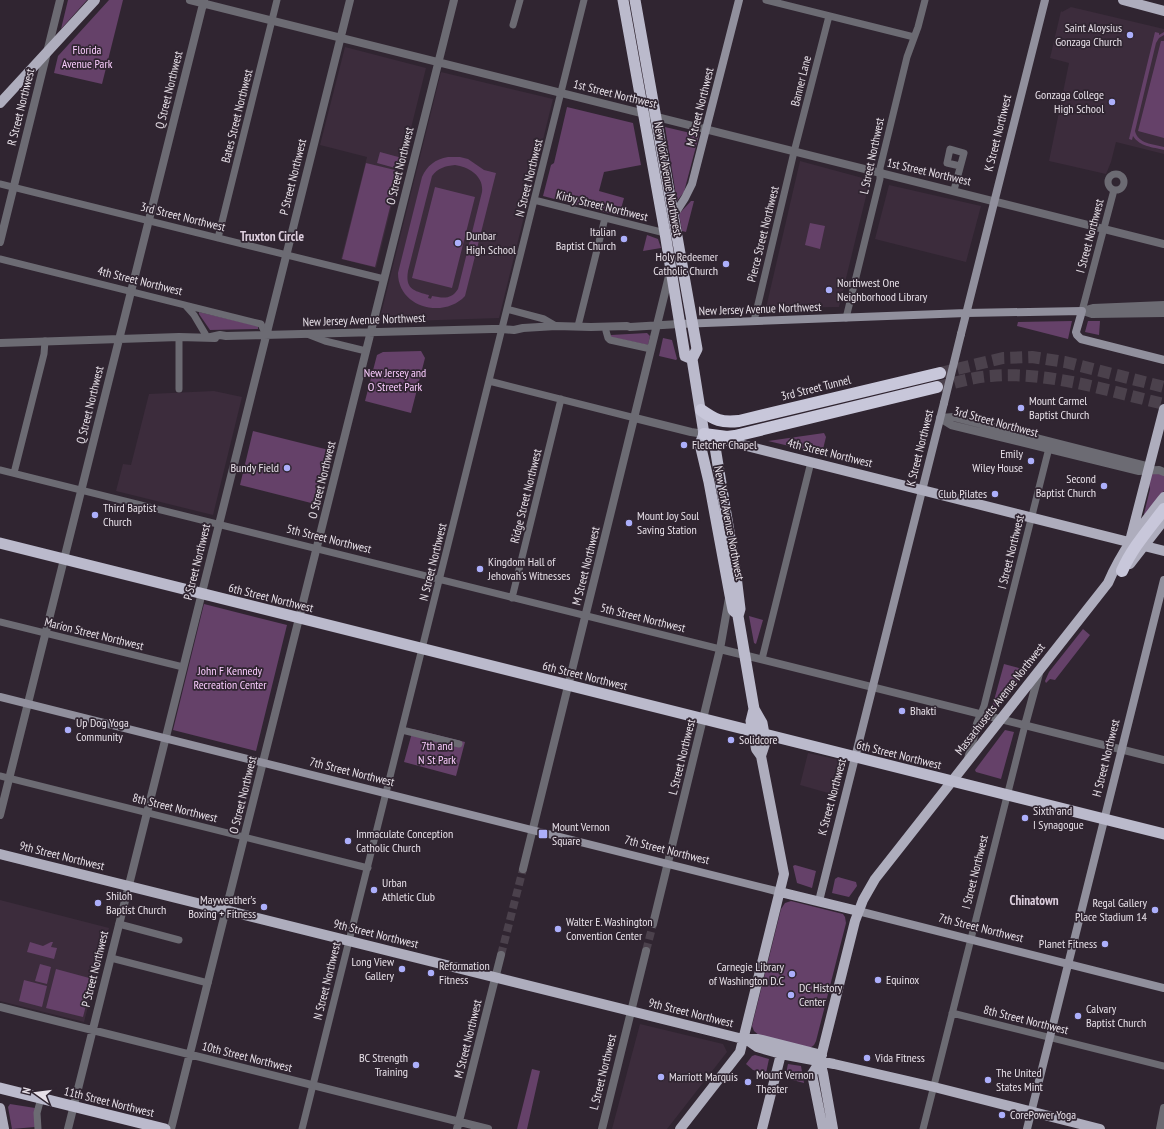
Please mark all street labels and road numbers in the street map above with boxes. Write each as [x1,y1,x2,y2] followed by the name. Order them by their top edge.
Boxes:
[152,49,186,130] street label: Q Street Northwest
[787,54,814,108] street label: Banner Lane
[682,65,717,148] street label: M Street Northwest
[4,66,37,147] street label: R Street Northwest
[218,67,256,164] street label: Bates Street Northwest
[572,76,659,111] street label: 1st Street Northwest
[981,92,1014,173] street label: K Street Northwest
[856,116,887,195] street label: L Street Northwest
[651,120,686,238] street label: New York Avenue Northwest
[383,125,417,206] street label: O Street Northwest
[276,137,309,217] street label: P Street Northwest
[512,137,546,218] street label: N Street Northwest
[886,155,973,189] street label: 1st Street Northwest
[743,184,782,283] street label: Pierce Street Northwest
[555,187,650,224] street label: Kirby Street Northwest
[1072,197,1107,274] street label: I Street Northwest
[139,199,228,234] street label: 3rd Street Northwest
[96,263,185,298] street label: 4th Street Northwest
[698,299,822,318] street label: New Jersey Avenue Northwest
[302,310,426,329] street label: New Jersey Avenue Northwest
[73,364,107,445] street label: Q Street Northwest
[779,372,853,403] street label: 3rd Street Tunnel
[952,403,1041,440] street label: 3rd Street Northwest
[903,407,936,488] street label: K Street Northwest
[786,435,875,470] street label: 4th Street Northwest
[305,439,339,520] street label: O Street Northwest
[507,446,545,545] street label: Ridge Street Northwest
[711,465,748,582] street label: New York Avenue Northwest
[994,513,1027,590] street label: I Street Northwest
[285,521,374,556] street label: 5th Street Northwest
[416,521,450,602] street label: N Street Northwest
[180,522,213,602] street label: P Street Northwest
[568,524,603,607] street label: M Street Northwest
[227,580,316,615] street label: 6th Street Northwest
[599,600,688,635] street label: 5th Street Northwest
[43,614,146,653] street label: Marion Street Northwest
[951,639,1048,758] street label: Massachusetts Avenue Northwest
[541,658,630,693] street label: 6th Street Northwest
[665,717,698,796] street label: L Street Northwest
[1089,717,1123,798] street label: H Street Northwest
[855,737,944,772] street label: 6th Street Northwest
[226,754,260,835] street label: O Street Northwest
[308,754,397,789] street label: 7th Street Northwest
[814,756,849,837] street label: K Street Northwest
[131,790,220,825] street label: 8th Street Northwest
[623,832,712,867] street label: 7th Street Northwest
[958,833,991,910] street label: I Street Northwest
[18,838,107,873] street label: 9th Street Northwest
[937,910,1026,945] street label: 7th Street Northwest
[332,916,421,951] street label: 9th Street Northwest
[78,929,111,1009] street label: P Street Northwest
[310,940,344,1021] street label: N Street Northwest
[647,995,736,1030] street label: 9th Street Northwest
[450,997,485,1080] street label: M Street Northwest
[982,1002,1071,1037] street label: 8th Street Northwest
[586,1032,619,1111] street label: L Street Northwest
[200,1038,294,1075] street label: 10th Street Northwest
[62,1083,156,1120] street label: 11th Street Northwest

